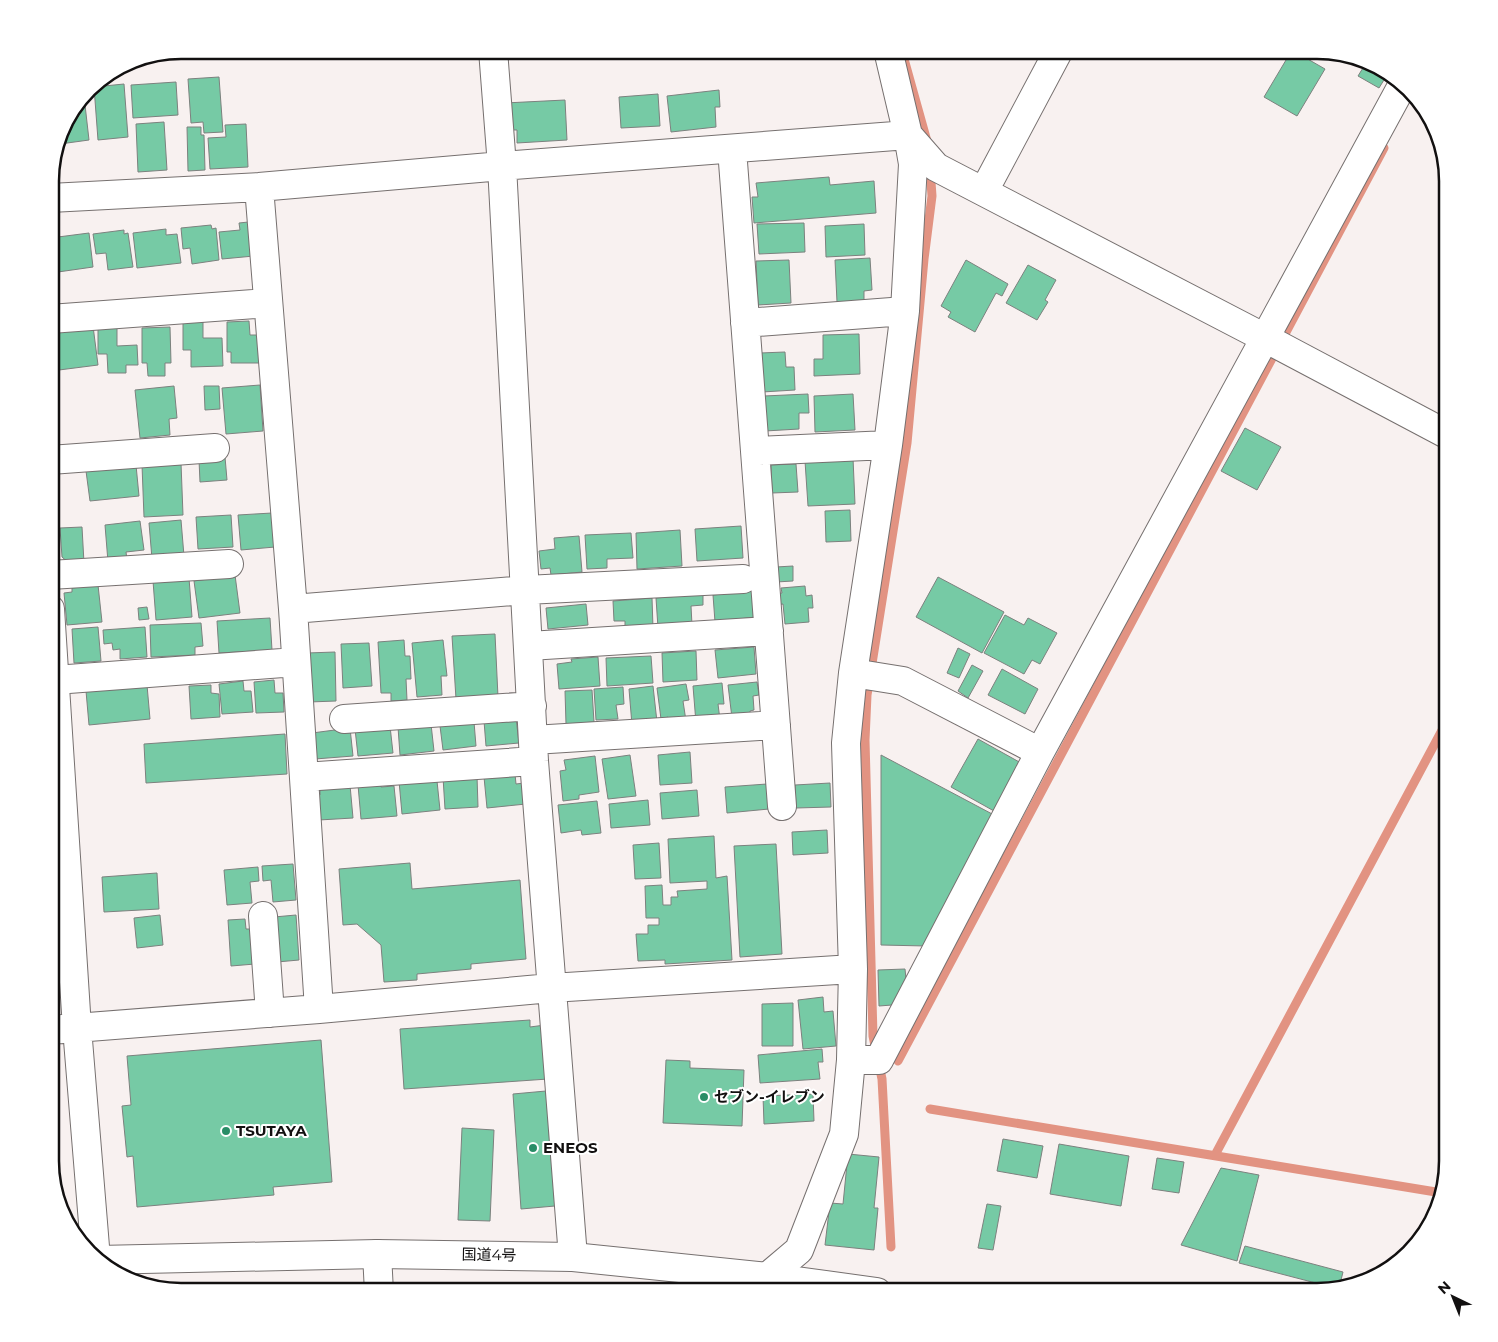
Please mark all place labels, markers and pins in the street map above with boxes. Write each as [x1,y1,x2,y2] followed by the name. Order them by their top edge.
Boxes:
[714,1087,825,1106] place label: セブン-イレブン
[698,1091,710,1103] marker: セブン-イレブン
[236,1121,307,1140] place label: TSUTAYA
[220,1125,232,1137] marker: TSUTAYA
[543,1138,598,1157] place label: ENEOS
[527,1142,539,1154] marker: ENEOS

